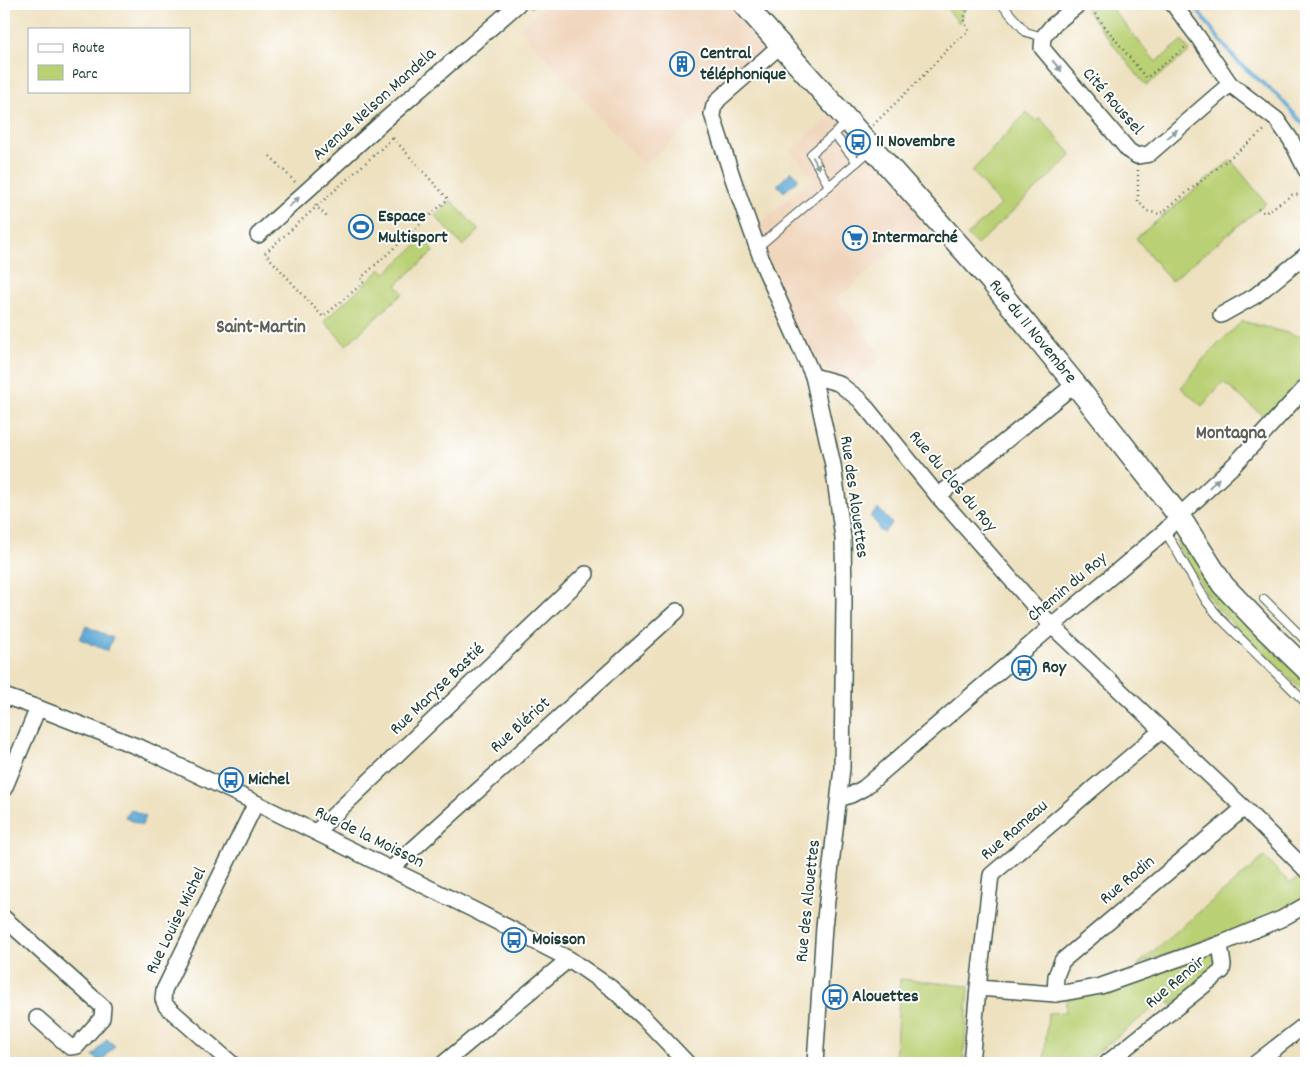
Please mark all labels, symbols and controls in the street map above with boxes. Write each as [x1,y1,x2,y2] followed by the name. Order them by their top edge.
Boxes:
[28,28,190,92] legend
[72,38,105,60] text: Route
[308,42,443,167] street label: Avenue Nelson Mandela
[700,42,786,88] place label: Central téléphonique
[669,51,695,77] building icon: Central téléphonique
[1052,60,1063,73] one-way arrow
[1075,63,1149,142] street label: Cité Roussel
[72,64,97,86] text: Parc
[845,129,871,155] bus stop icon: 11 Novembre
[1165,129,1178,140] one-way arrow
[876,130,955,155] place label: 11 Novembre
[812,156,820,170] one-way arrow
[288,197,301,208] one-way arrow
[378,205,448,251] place label: Espace Multisport
[348,214,374,240] sports icon: Espace Multisport
[842,225,868,251] supermarket icon: Intermarché
[872,226,958,251] place label: Intermarché
[982,274,1082,390] street label: Rue du 11 Novembre
[216,315,306,342] district label: Saint-Martin
[1196,421,1267,448] district label: Montagna
[902,426,1003,539] street label: Rue du Clos du Roy
[832,434,874,560] street label: Rue des Alouettes
[1208,477,1220,489] one-way arrow
[1023,547,1114,629] street label: Chemin du Roy
[385,638,491,742] street label: Rue Maryse Bastié
[1011,655,1037,681] bus stop icon: Roy
[1042,656,1067,681] place label: Roy
[485,692,557,760] street label: Rue Blériot
[218,767,244,793] bus stop icon: Michel
[248,768,290,793] place label: Michel
[976,795,1054,867] street label: Rue Rameau
[310,801,428,875] street label: Rue de la Moisson
[790,838,828,964] street label: Rue des Alouettes
[1095,850,1161,912] street label: Rue Rodin
[140,863,214,979] street label: Rue Louise Michel
[501,927,527,953] bus stop icon: Moisson
[532,928,585,953] place label: Moisson
[1141,950,1212,1016] street label: Rue Renoir
[822,984,848,1010] bus stop icon: Alouettes
[852,985,919,1010] place label: Alouettes

